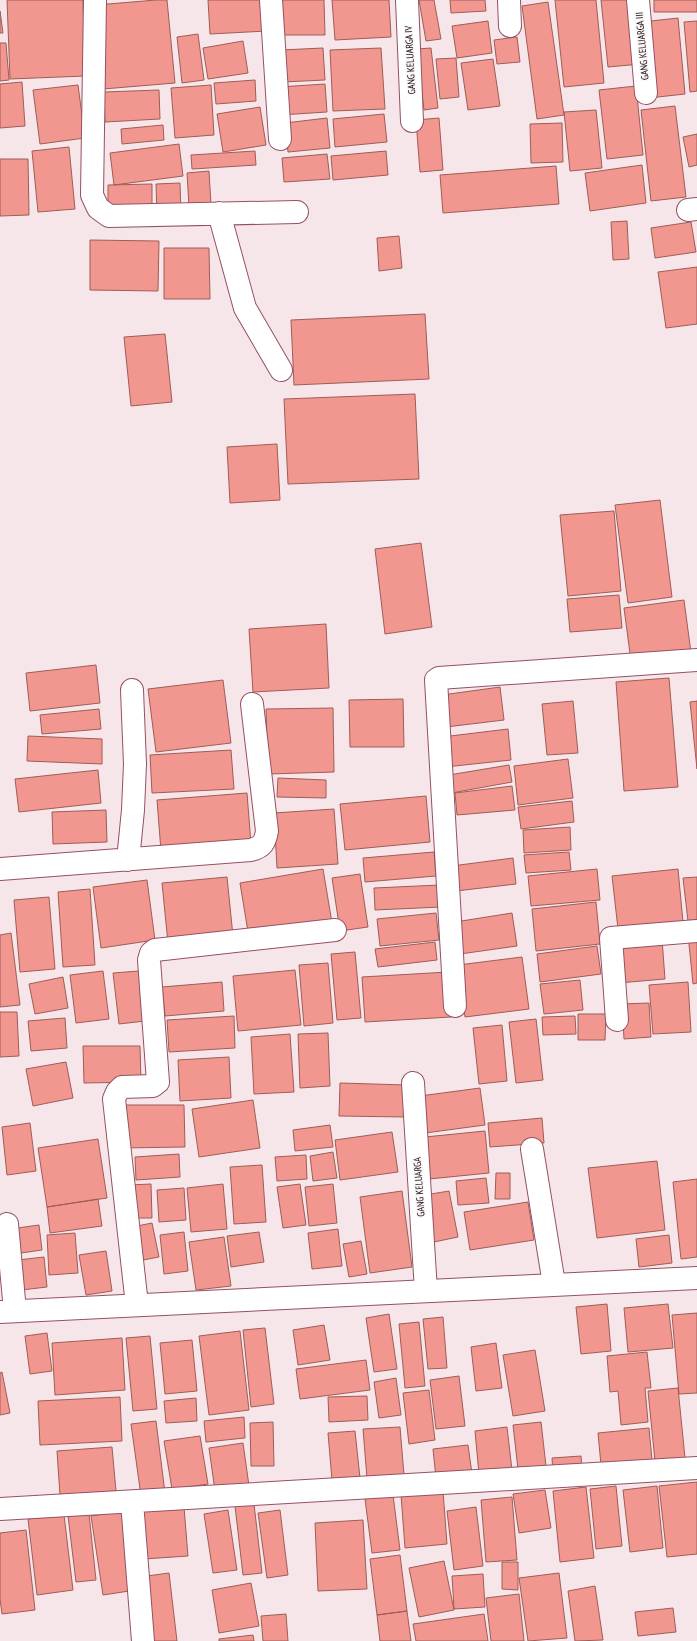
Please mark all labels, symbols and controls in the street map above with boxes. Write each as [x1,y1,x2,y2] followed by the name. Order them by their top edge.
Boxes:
[633,11,651,81] street label: GANG KELUARGA III
[402,25,418,94] street label: GANG KELUARGA IV
[410,1157,428,1217] street label: GANG KELUARGA

